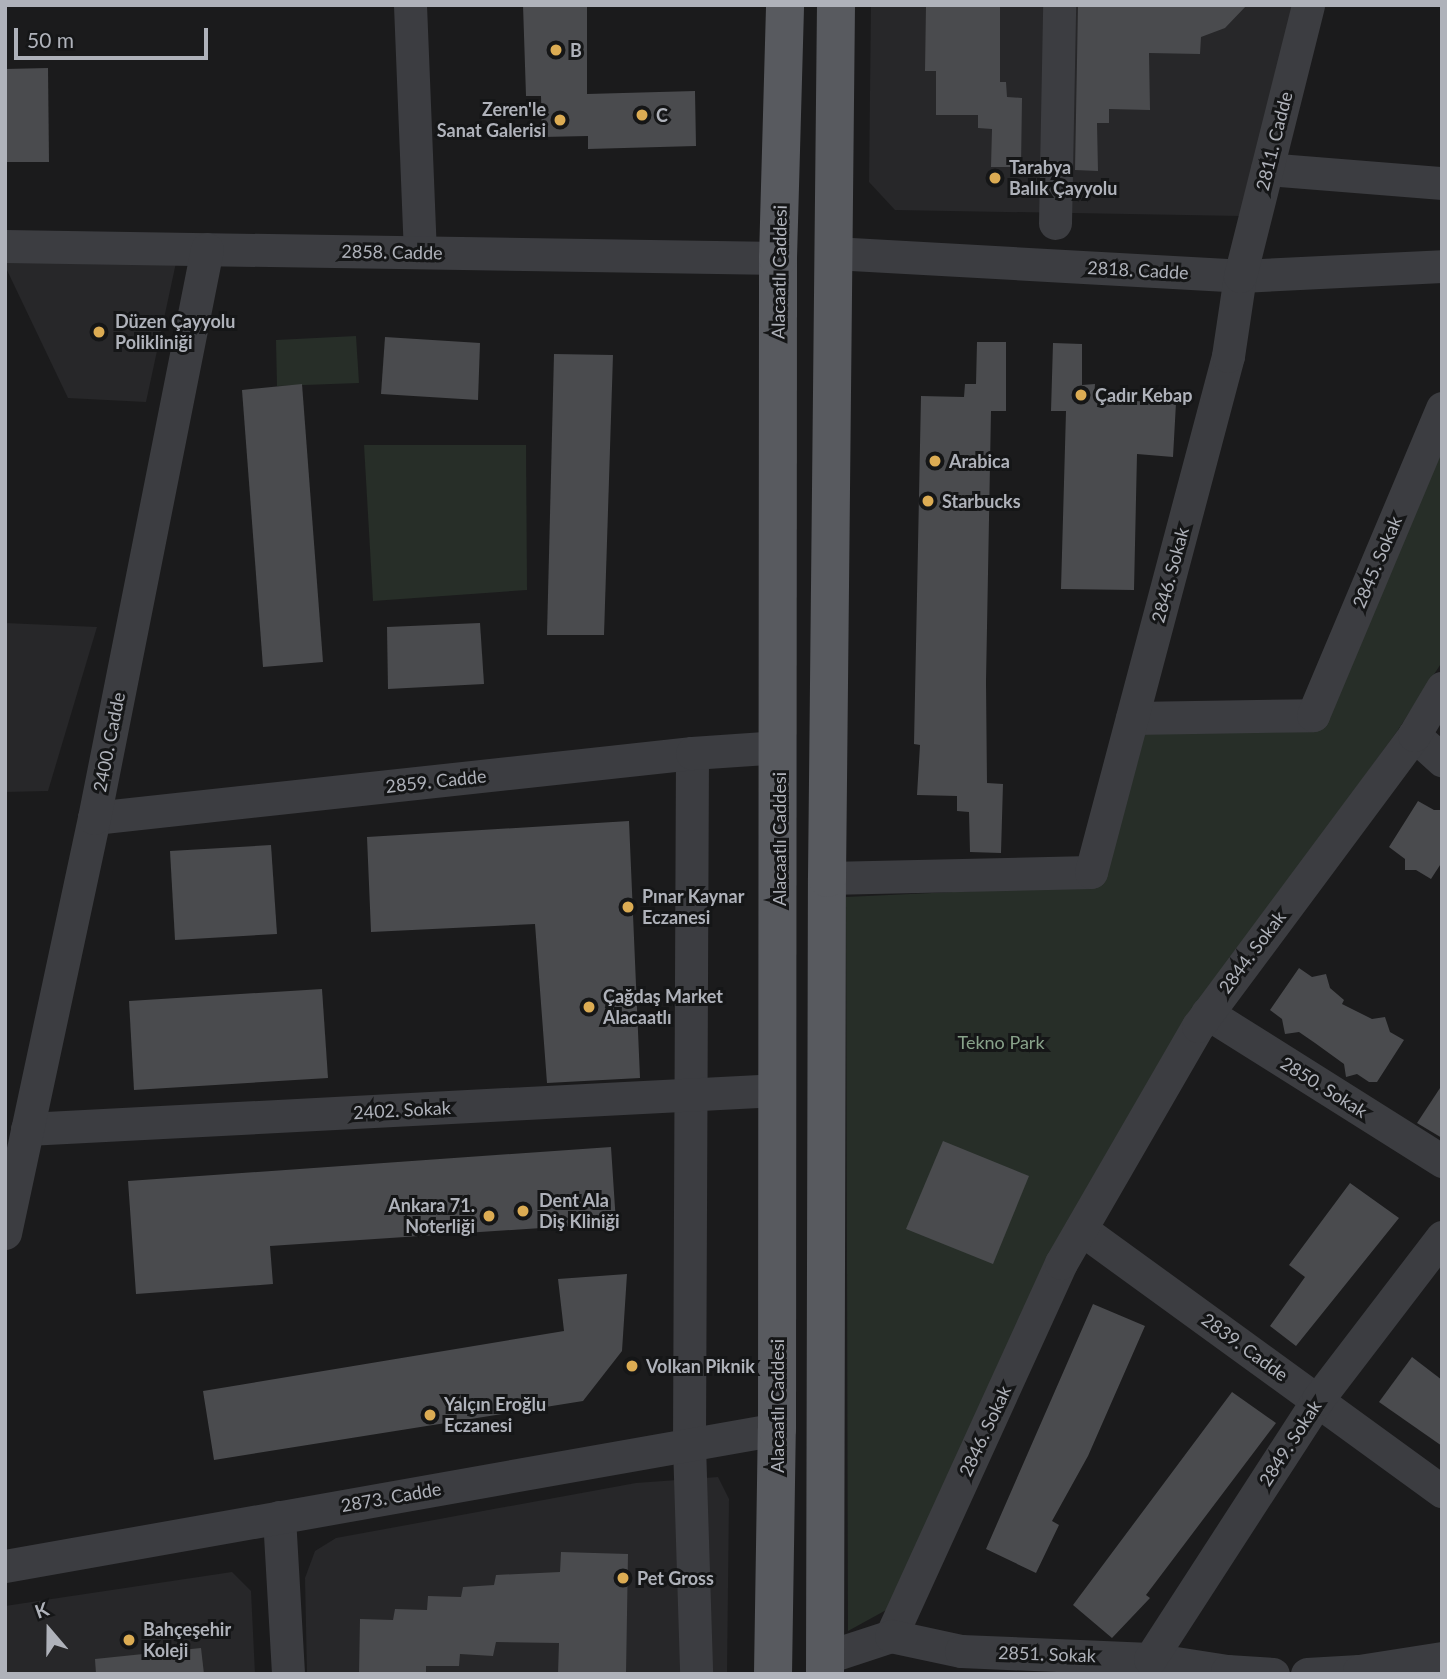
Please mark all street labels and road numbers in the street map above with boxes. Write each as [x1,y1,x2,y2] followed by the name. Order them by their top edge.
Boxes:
[1251,89,1297,193] street label: 2811. Cadde
[767,205,791,339] street label: Alacaatlı Caddesi
[341,240,443,264] street label: 2858. Cadde
[1087,257,1189,283] street label: 2818. Cadde
[1348,513,1406,611] street label: 2845. Sokak
[1147,525,1193,625] street label: 2846. Sokak
[89,690,129,794] street label: 2400. Cadde
[385,765,487,797] street label: 2859. Cadde
[768,772,790,906] street label: Alacaatlı Caddesi
[1214,906,1290,998] street label: 2844. Sokak
[1277,1052,1371,1122] street label: 2850. Sokak
[353,1097,451,1123] street label: 2402. Sokak
[1198,1309,1292,1385] street label: 2839. Cadde
[766,1339,788,1473] street label: Alacaatlı Caddesi
[955,1382,1015,1480] street label: 2846. Sokak
[1254,1396,1326,1490] street label: 2849. Sokak
[339,1478,443,1516] street label: 2873. Cadde
[998,1642,1096,1666] street label: 2851. Sokak

